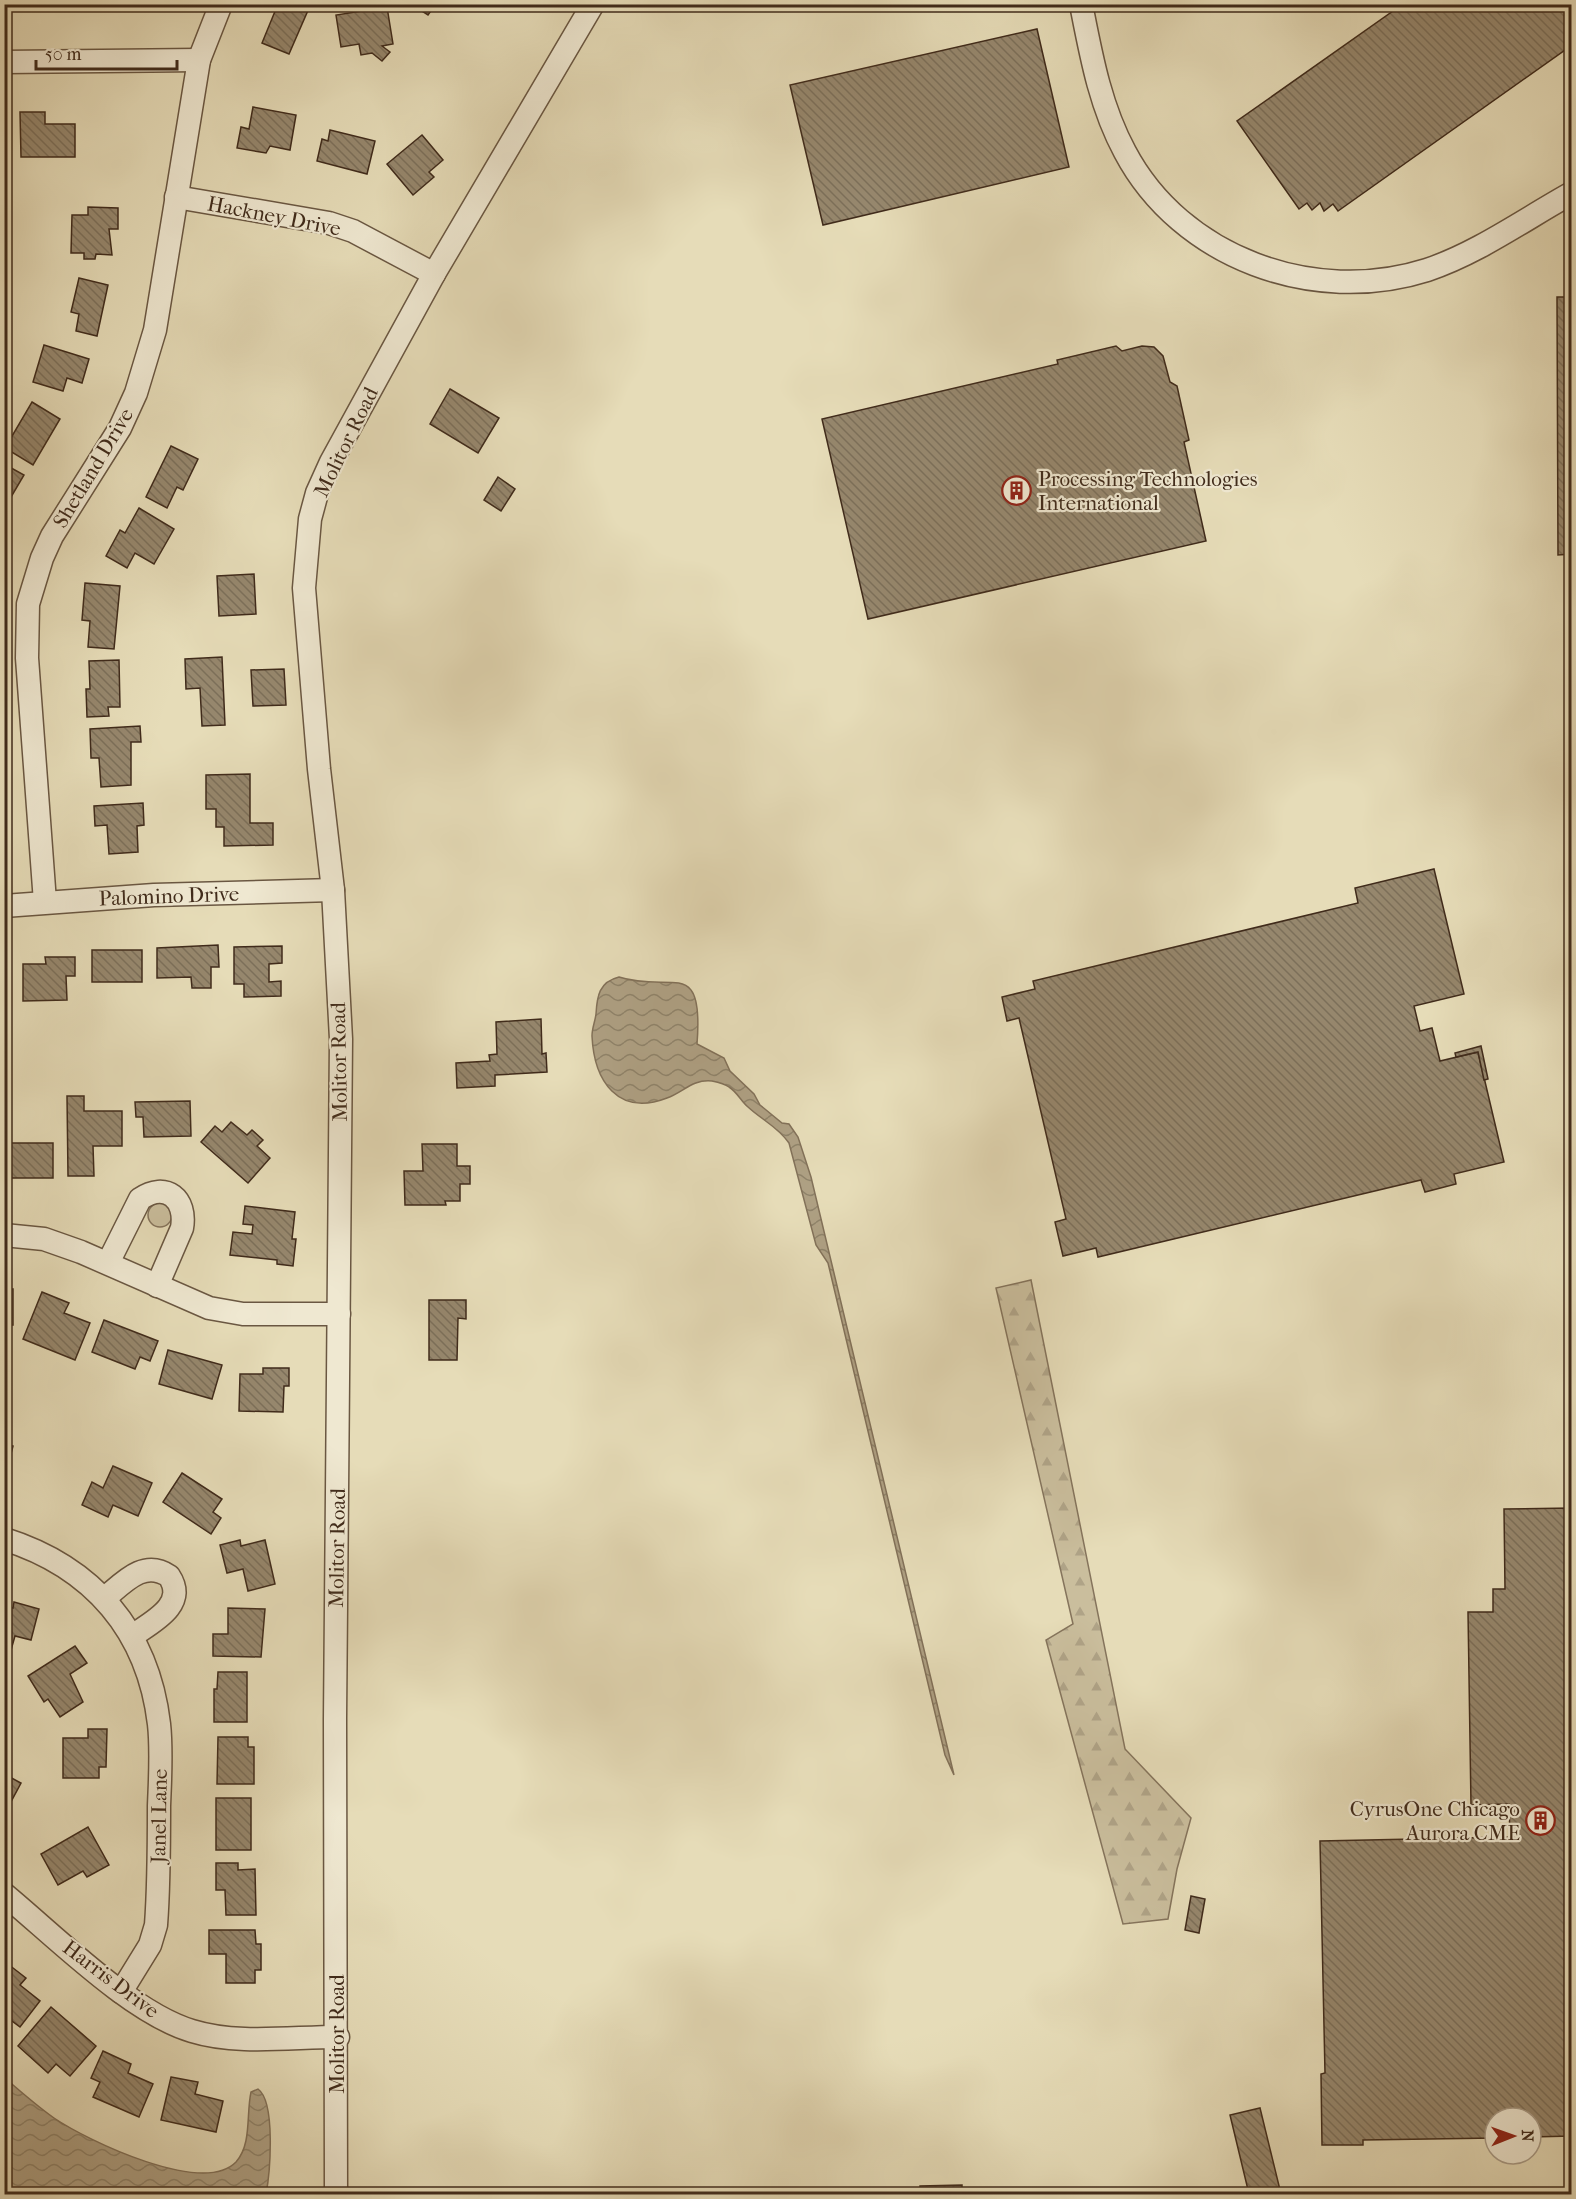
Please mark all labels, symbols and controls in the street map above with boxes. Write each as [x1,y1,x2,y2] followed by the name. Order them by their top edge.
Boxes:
[36,33,177,71] scale bar
[45,44,82,65] text: 50 m
[205,191,343,241] street label: Hackney Drive
[309,383,383,501] street label: Molitor Road
[48,404,138,532] street label: Shetland Drive
[1038,467,1258,515] place label: Processing Technologies International
[1001,475,1033,507] building icon: Processing Technologies International
[98,882,240,910] street label: Palomino Drive
[326,1001,352,1122] street label: Molitor Road
[324,1487,350,1608] street label: Molitor Road
[146,1768,172,1866] street label: Janel Lane
[1350,1797,1520,1845] place label: CyrusOne Chicago Aurora CME
[1525,1805,1557,1837] building icon: CyrusOne Chicago Aurora CME
[58,1935,164,2023] street label: Harris Drive
[325,1974,349,2094] street label: Molitor Road
[1483,2106,1543,2166] north arrow
[1518,2130,1537,2143] text: N

